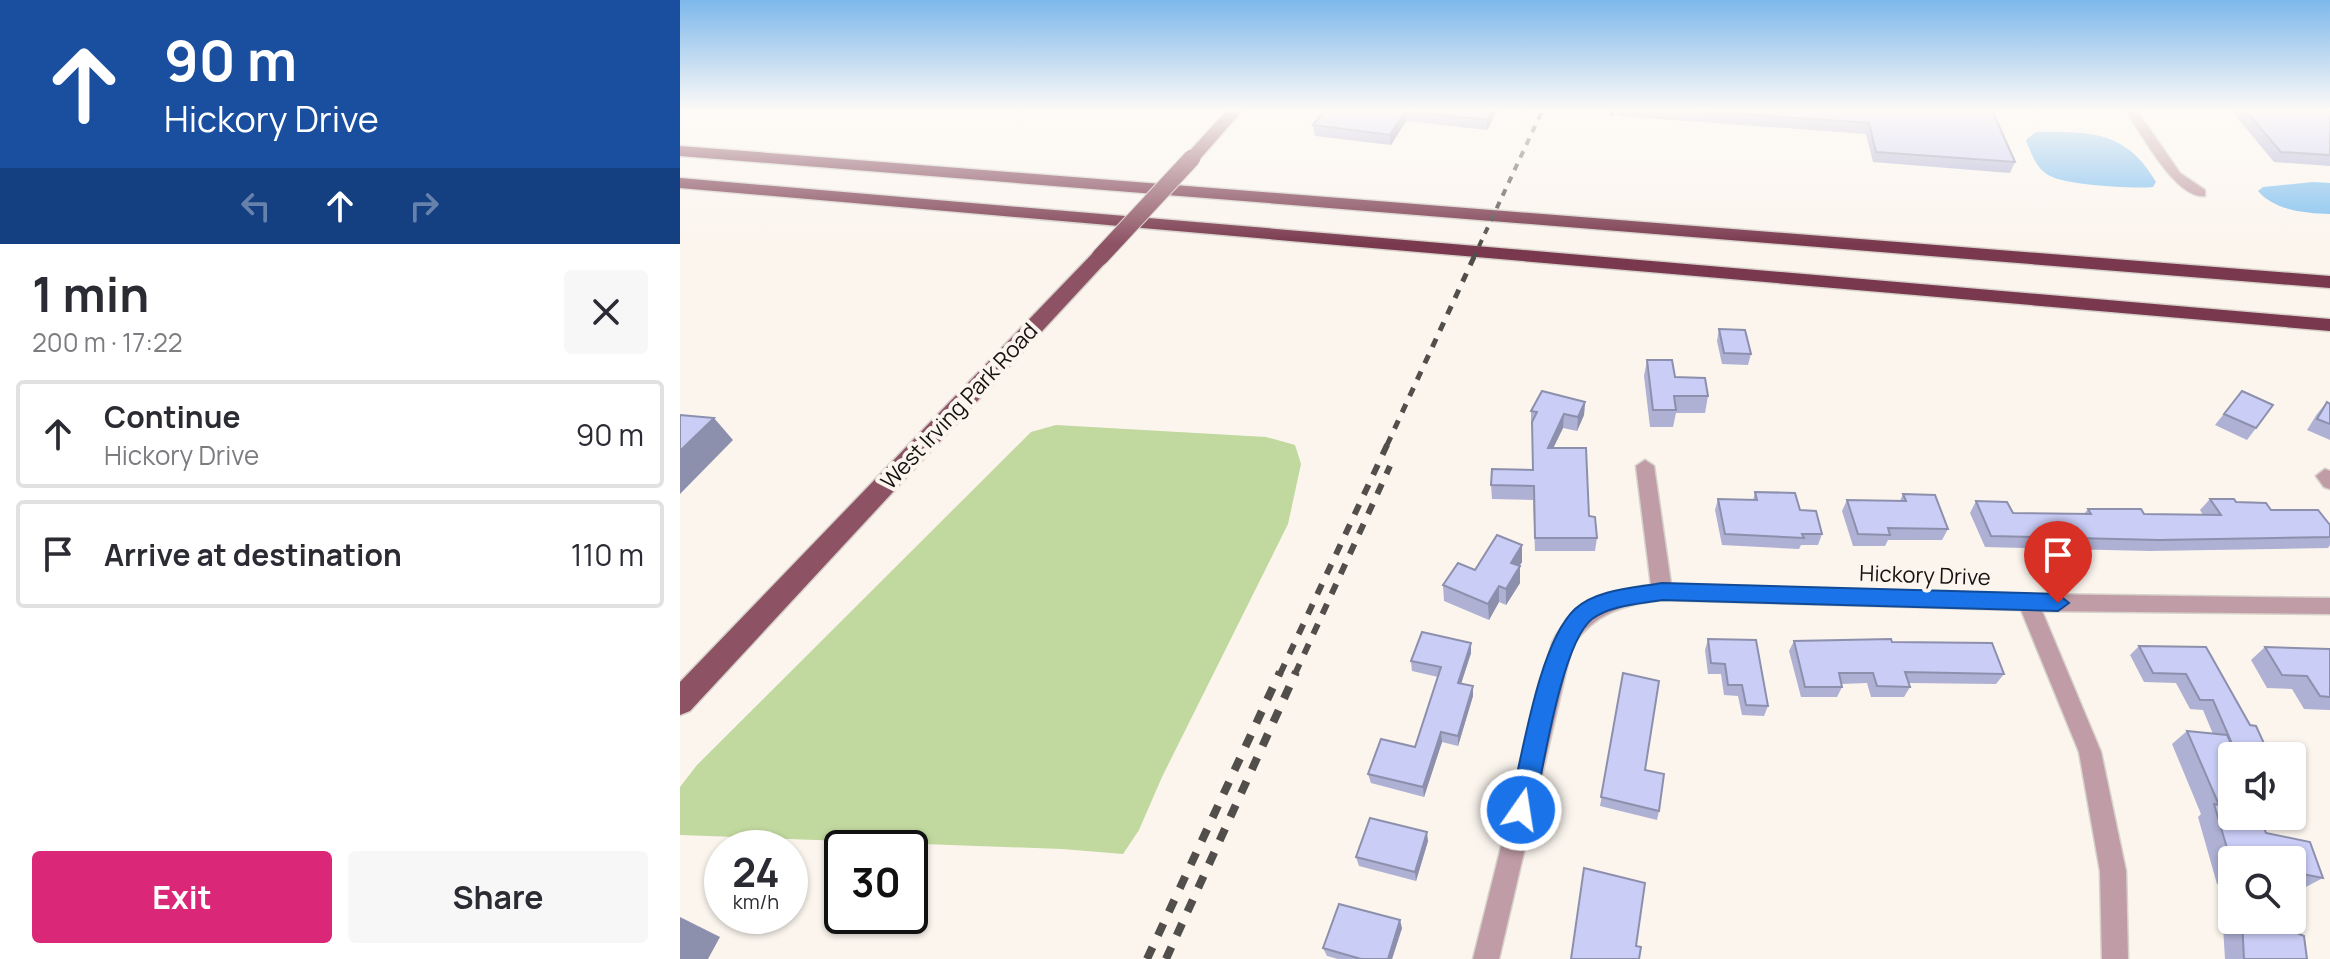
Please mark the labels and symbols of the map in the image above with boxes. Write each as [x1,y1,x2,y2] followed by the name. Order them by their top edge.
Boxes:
[874,316,1044,496] street label: West Irving Park Road
[2024,521,2092,603] pin
[1859,558,1991,592] street label: Hickory Drive
[1479,768,1563,852] position arrow
[824,830,928,934] speed limit sign: 30

